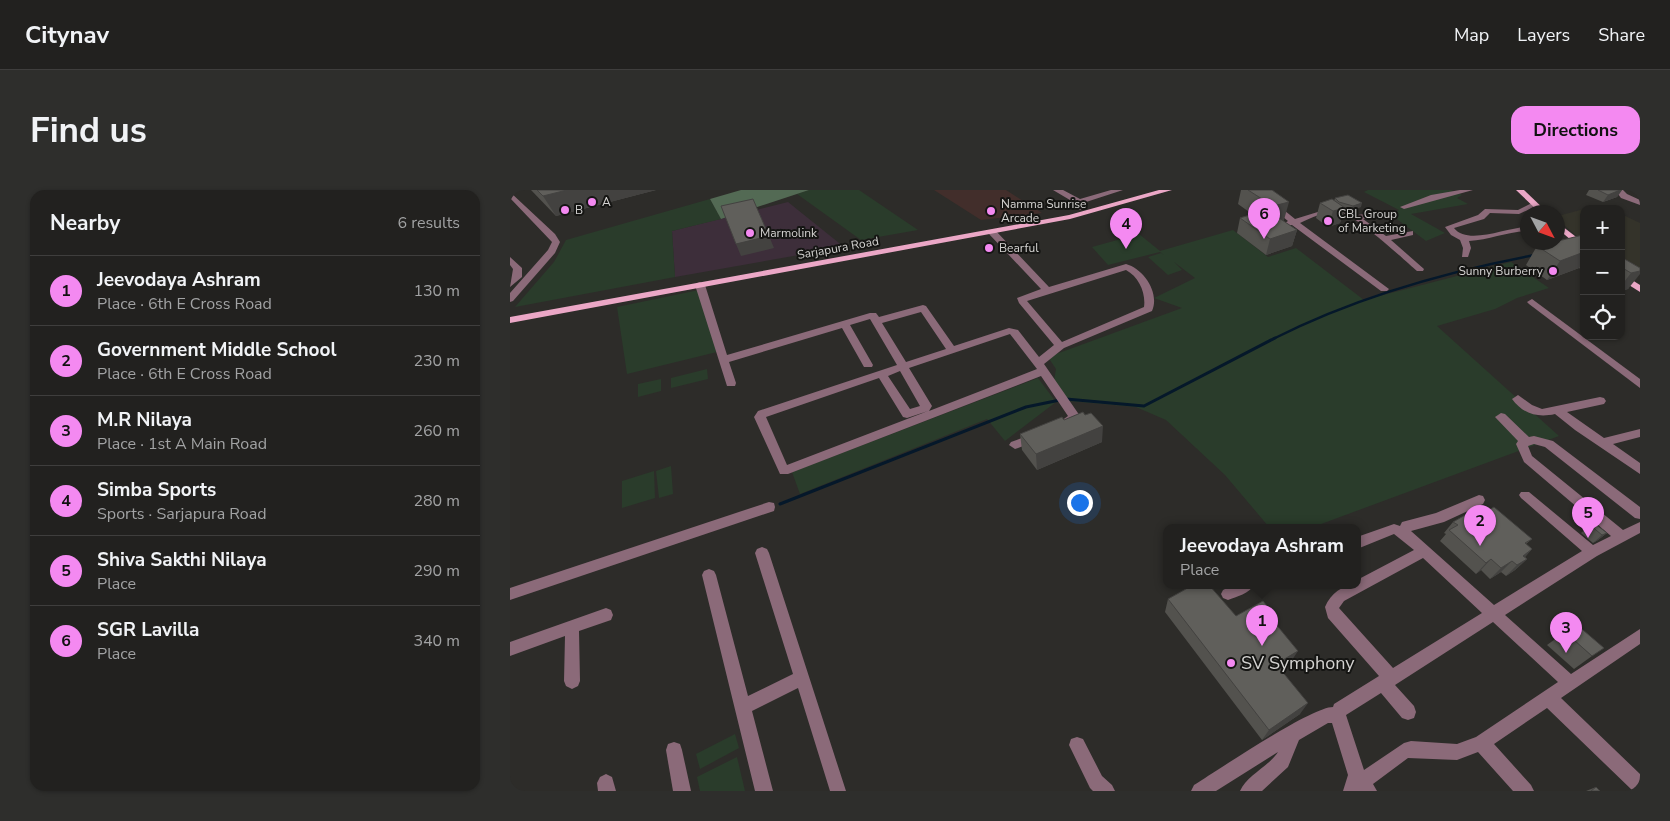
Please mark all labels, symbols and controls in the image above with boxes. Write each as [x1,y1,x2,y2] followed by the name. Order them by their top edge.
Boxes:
[25,19,109,51] text: Citynav
[1454,23,1489,47] text: Map
[1517,23,1570,47] text: Layers
[1598,23,1645,47] text: Share
[1511,106,1640,154] button: Directions
[30,107,147,154] text: Find us
[602,194,611,210] place label: A
[586,196,598,208] marker: A
[1001,196,1086,226] place label: Namma Sunrise Arcade
[1248,198,1280,239] pin: 6
[575,202,583,218] place label: B
[559,204,571,216] marker: B
[985,205,997,217] marker: Namma Sunrise Arcade
[1520,205,1565,250] north arrow
[1580,205,1625,340] map controls
[1580,205,1625,250] button: +
[1338,206,1406,236] place label: CBL Group of Marketing
[1110,208,1142,249] pin: 4
[50,209,120,237] text: Nearby
[398,212,460,234] text: 6 results
[1322,215,1334,227] marker: CBL Group of Marketing
[760,225,818,241] place label: Marmolink
[744,227,756,239] marker: Marmolink
[796,233,880,263] street label: Sarjapura Road
[999,240,1039,256] place label: Bearful
[983,242,995,254] marker: Bearful
[1580,250,1625,295] button: −
[1458,263,1544,279] place label: Sunny Burberry
[1547,265,1559,277] marker: Sunny Burberry
[97,267,261,293] text: Jeevodaya Ashram
[61,280,71,302] text: 1
[413,280,460,302] text: 130 m
[97,293,272,315] text: Place · 6th E Cross Road
[1580,295,1625,340] button: locate
[97,337,336,363] text: Government Middle School
[61,350,71,372] text: 2
[413,350,460,372] text: 230 m
[97,363,272,385] text: Place · 6th E Cross Road
[97,407,192,433] text: M.R Nilaya
[61,420,71,442] text: 3
[413,420,460,442] text: 260 m
[97,433,267,455] text: Place · 1st A Main Road
[97,477,216,503] text: Simba Sports
[61,490,71,512] text: 4
[413,490,460,512] text: 280 m
[1067,490,1093,516] your location
[1572,497,1604,538] pin: 5
[97,503,266,525] text: Sports · Sarjapura Road
[1464,505,1496,546] pin: 2
[1163,524,1361,589] popup
[1180,533,1344,559] text: Jeevodaya Ashram
[97,547,267,573] text: Shiva Sakthi Nilaya
[1180,559,1219,581] text: Place
[61,560,71,582] text: 5
[413,560,460,582] text: 290 m
[97,573,136,595] text: Place
[1246,605,1278,646] pin: 1
[1550,612,1582,653] pin: 3
[97,617,200,643] text: SGR Lavilla
[61,630,71,652] text: 6
[413,630,460,652] text: 340 m
[97,643,136,665] text: Place
[1241,651,1355,675] place label: SV Symphony
[1225,657,1237,669] marker: SV Symphony

